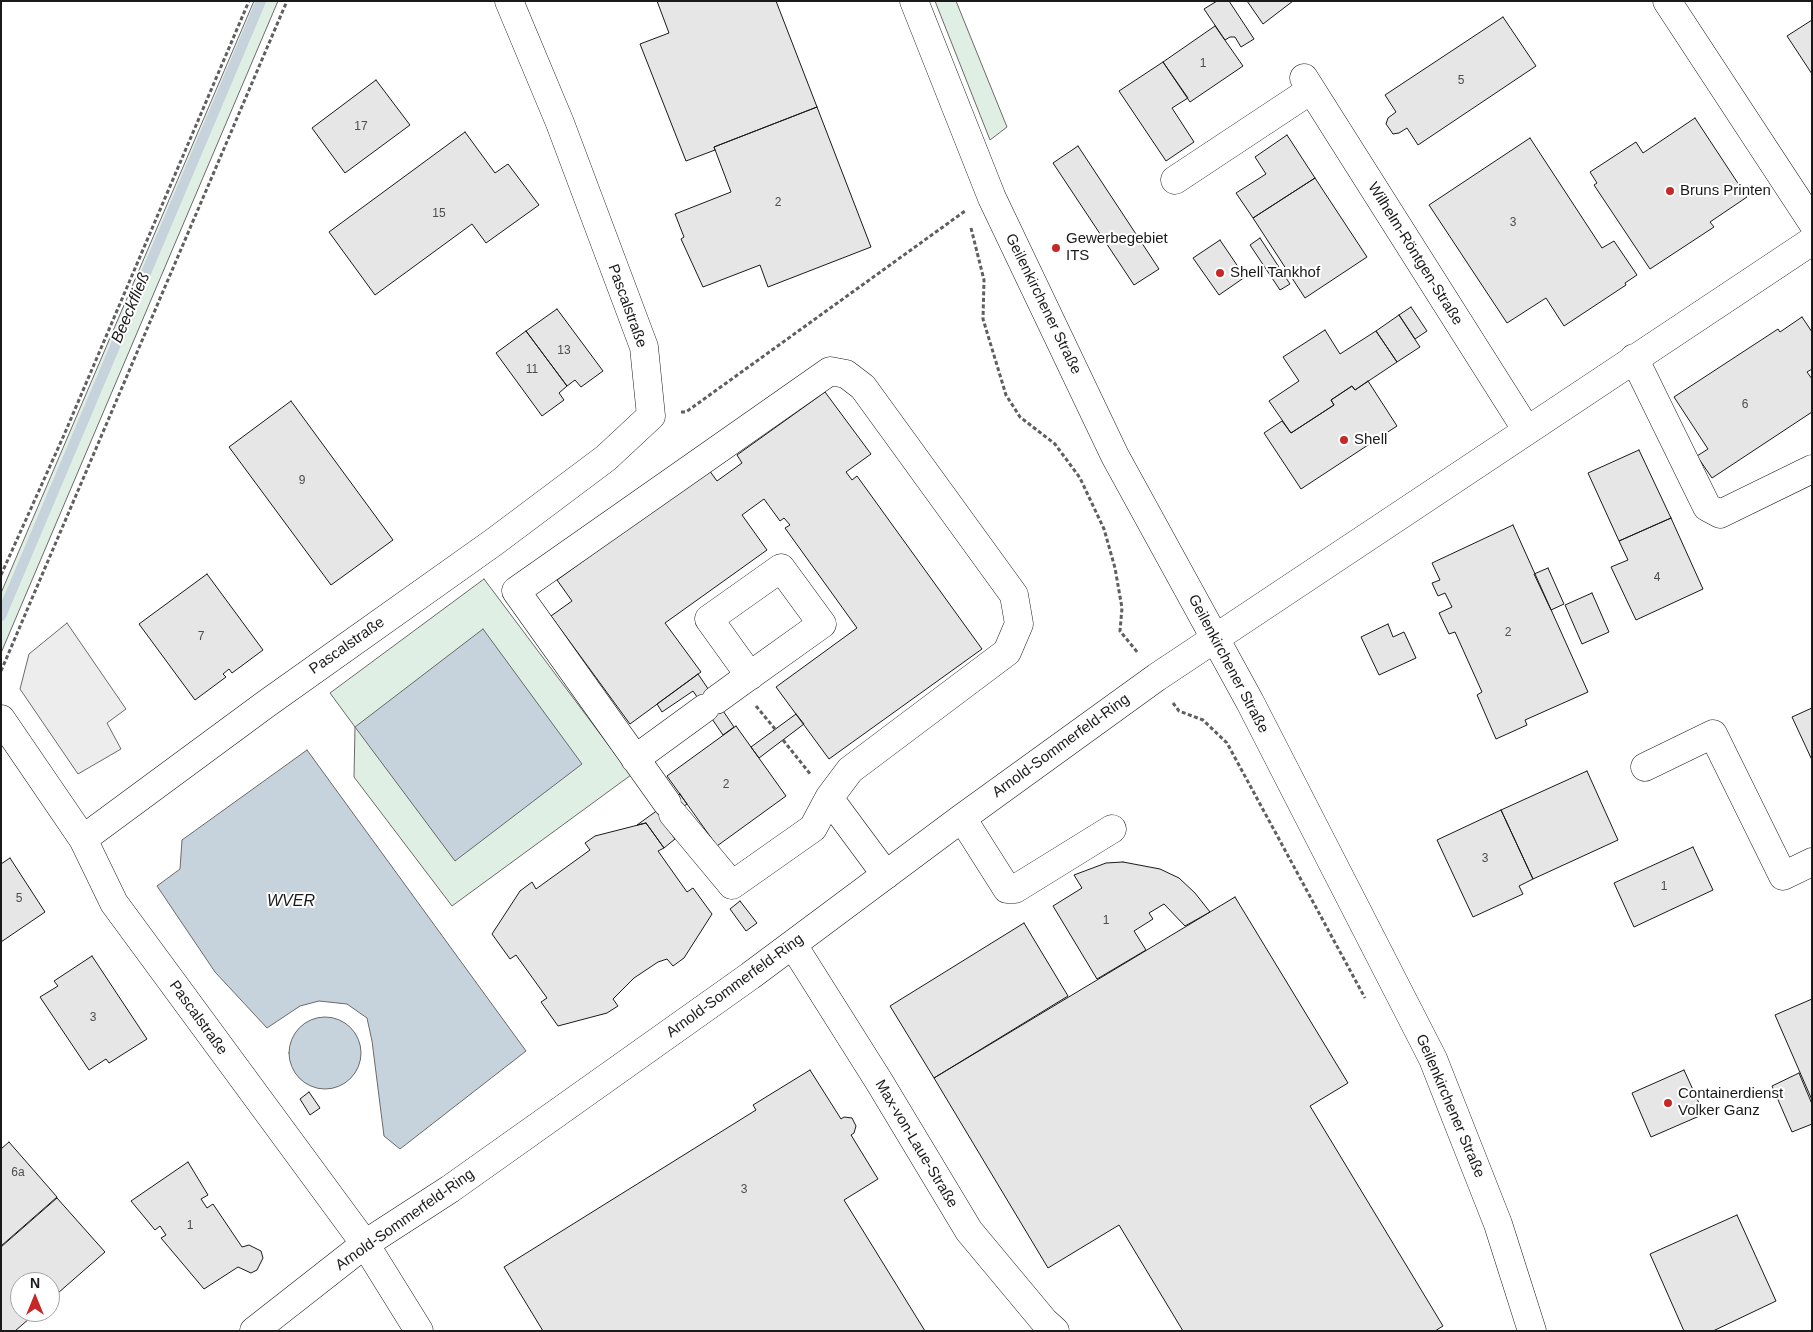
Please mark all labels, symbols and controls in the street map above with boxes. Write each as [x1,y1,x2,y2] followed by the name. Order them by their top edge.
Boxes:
[1200,57,1206,71] house number: 1
[1458,74,1464,88] house number: 5
[354,120,368,134] house number: 17
[1364,179,1466,329] street label: Wilhelm-Röntgen-Straße
[1680,182,1771,200] place label: Bruns Printen
[1664,185,1676,197] marker: Bruns Printen
[775,196,781,210] house number: 2
[432,207,446,221] house number: 15
[1510,216,1516,230] house number: 3
[1066,230,1168,265] place label: Gewerbegebiet ITS
[1001,231,1085,377] street label: Geilenkirchener Straße
[1050,242,1062,254] marker: Gewerbegebiet ITS
[604,262,650,350] street label: Pascalstraße
[1230,264,1320,282] place label: Shell Tankhof
[1214,267,1226,279] marker: Shell Tankhof
[108,270,154,346] water label: Beeckfließ
[557,344,571,358] house number: 13
[526,363,538,377] house number: 11
[1742,398,1748,412] house number: 6
[1354,431,1387,449] place label: Shell
[1338,434,1350,446] marker: Shell
[299,474,305,488] house number: 9
[1654,571,1660,585] house number: 4
[1184,592,1272,736] street label: Geilenkirchener Straße
[306,614,388,678] street label: Pascalstraße
[1505,626,1511,640] house number: 2
[198,630,204,644] house number: 7
[989,690,1133,802] street label: Arnold-Sommerfeld-Ring
[723,778,729,792] house number: 2
[1482,852,1488,866] house number: 3
[1661,880,1667,894] house number: 1
[16,892,22,906] house number: 5
[267,892,315,912] water label: WVER
[1103,914,1109,928] house number: 1
[663,930,807,1042] street label: Arnold-Sommerfeld-Ring
[165,977,231,1059] street label: Pascalstraße
[90,1011,96,1025] house number: 3
[1412,1031,1488,1181] street label: Geilenkirchener Straße
[871,1077,961,1211] street label: Max-von-Laue-Straße
[1678,1085,1783,1120] place label: Containerdienst Volker Ganz
[1662,1097,1674,1109] marker: Containerdienst Volker Ganz
[332,1165,478,1275] street label: Arnold-Sommerfeld-Ring
[11,1166,25,1180] house number: 6a
[741,1183,747,1197] house number: 3
[187,1219,193,1233] house number: 1
[10,1272,60,1322] north arrow
[30,1275,40,1291] text: N

